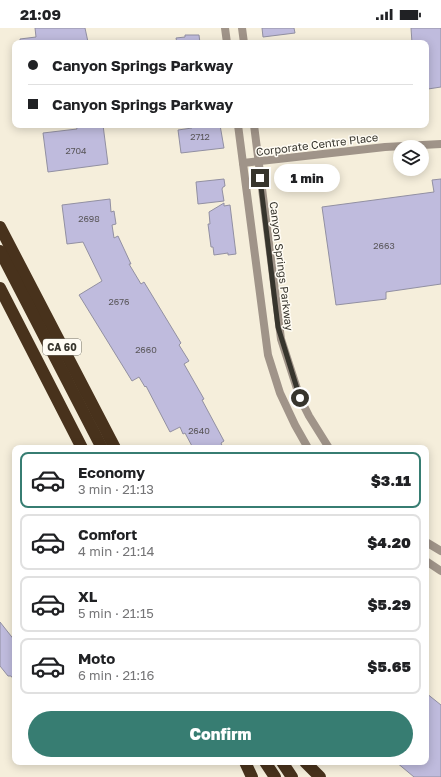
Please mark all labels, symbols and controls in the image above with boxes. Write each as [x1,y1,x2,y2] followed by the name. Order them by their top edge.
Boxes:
[20,5,61,23] text: 21:09
[52,56,233,74] text: Canyon Springs Parkway
[52,95,233,113] text: Canyon Springs Parkway
[255,130,379,158] street label: Corporate Centre Place
[190,131,210,142] house number: 2712
[393,140,429,176] map controls
[393,140,429,176] button: layers
[65,145,87,156] house number: 2704
[274,164,340,192] callout: 1 min
[251,169,269,187] route end
[290,170,324,186] text: 1 min
[268,201,296,331] street label: Canyon Springs Parkway
[78,213,100,224] house number: 2698
[373,240,395,251] house number: 2663
[109,296,129,307] house number: 2676
[43,339,81,355] road number: CA 60
[135,344,157,355] house number: 2660
[291,389,309,407] route start
[188,425,210,436] house number: 2640
[30,462,66,498] icon: car
[78,463,145,481] text: Economy
[371,471,411,489] text: $3.11
[78,481,154,497] text: 3 min · 21:13
[30,524,66,560] icon: car
[78,525,137,543] text: Comfort
[367,533,411,551] text: $4.20
[78,543,155,559] text: 4 min · 21:14
[30,586,66,622] icon: car
[78,587,97,605] text: XL
[367,595,411,613] text: $5.29
[78,605,154,621] text: 5 min · 21:15
[30,648,66,684] icon: car
[78,649,115,667] text: Moto
[367,657,411,675] text: $5.65
[78,667,154,683] text: 6 min · 21:16
[28,711,413,757] button: Confirm

